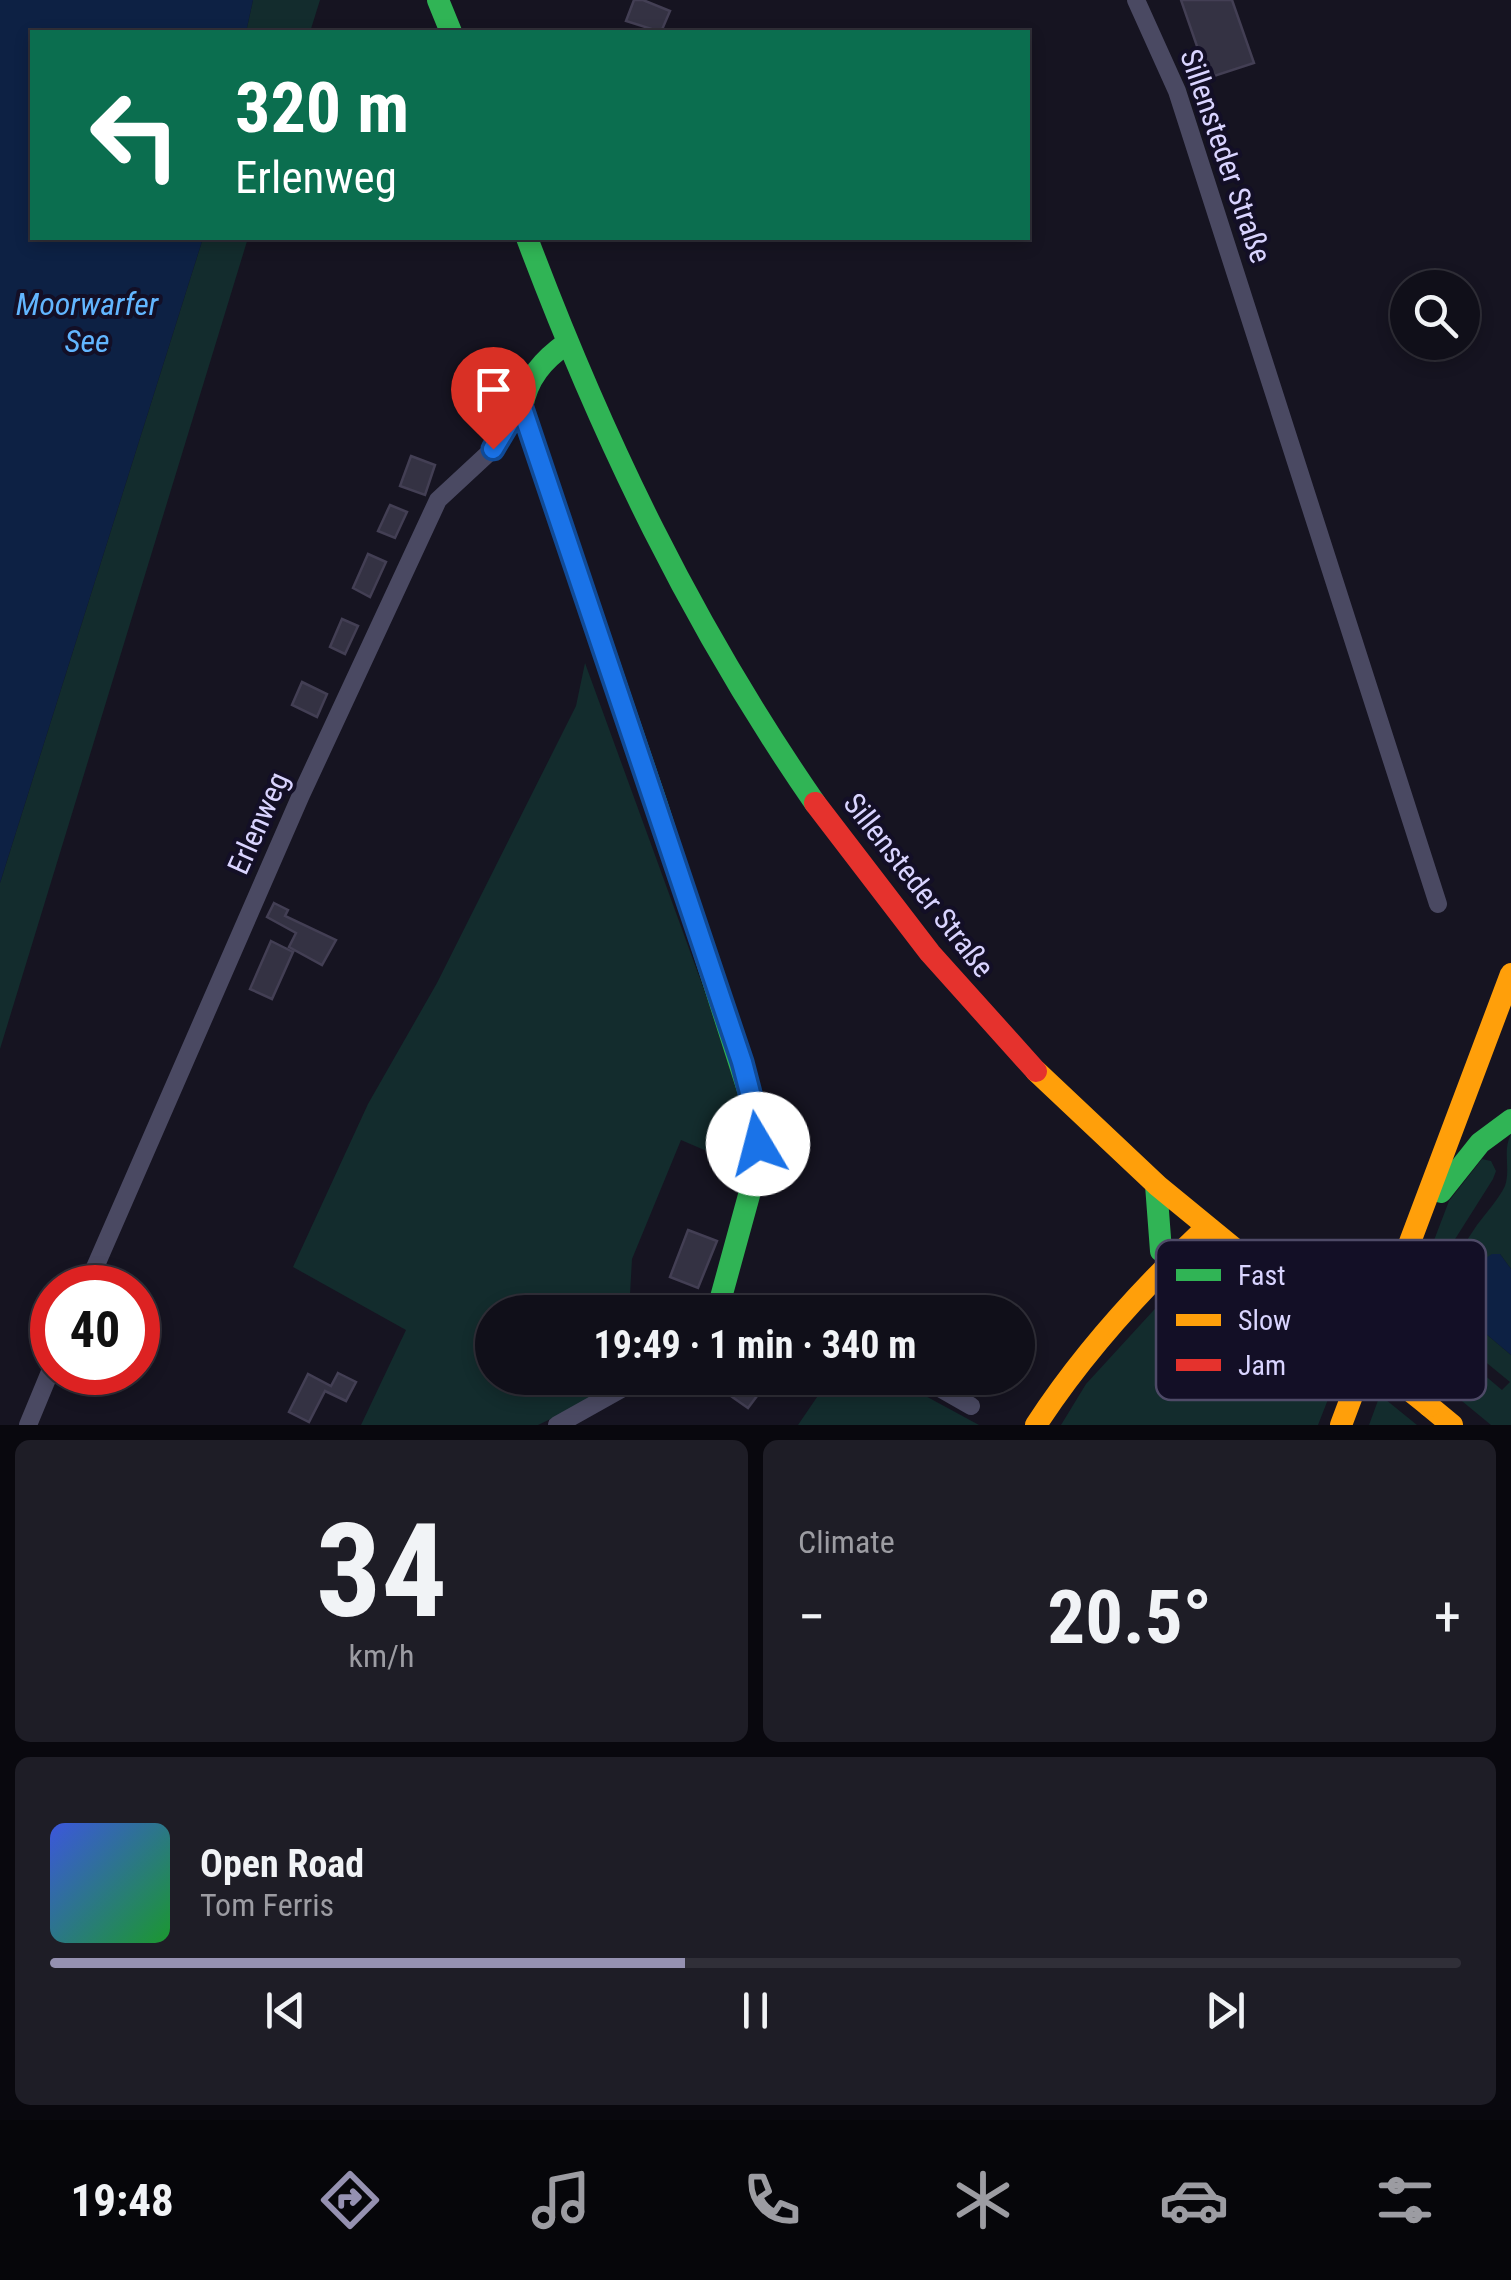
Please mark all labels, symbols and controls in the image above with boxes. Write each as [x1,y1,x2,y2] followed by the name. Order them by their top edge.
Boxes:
[1173,45,1279,267] street label: Sillensteder Straße
[235,67,409,149] text: 320 m
[70,70,200,200] icon: left
[235,151,397,204] text: Erlenweg
[1390,270,1480,360] map controls
[1390,270,1480,360] button: search
[16,285,160,360] water label: Moorwarfer See
[451,347,536,450] pin
[466,362,521,417] icon: arrive
[220,767,296,879] street label: Erlenweg
[836,786,1002,984] street label: Sillensteder Straße
[706,1092,810,1196] position arrow
[1156,1240,1486,1400] legend
[1238,1259,1285,1292] text: Fast
[30,1265,160,1395] speed limit sign: 40
[1238,1304,1291,1337] text: Slow
[594,1323,916,1367] text: 19:49 · 1 min · 340 m
[1238,1349,1286,1382] text: Jam
[316,1495,447,1648] text: 34
[798,1523,895,1561] text: Climate
[1047,1573,1212,1661] text: 20.5°
[798,1585,826,1649] text: −
[1434,1585,1461,1649] text: +
[349,1637,414,1675] text: km/h
[200,1842,364,1886] text: Open Road
[200,1886,334,1924] text: Tom Ferris
[258,1983,313,2038] icon: previous
[728,1983,783,2038] icon: pause
[1198,1983,1253,2038] icon: next
[315,2165,385,2235] icon: directions
[526,2165,596,2235] icon: music
[737,2165,807,2235] icon: phone
[948,2165,1018,2235] icon: climate
[1159,2165,1229,2235] icon: car
[1370,2165,1440,2235] icon: filters
[71,2174,174,2227] text: 19:48

